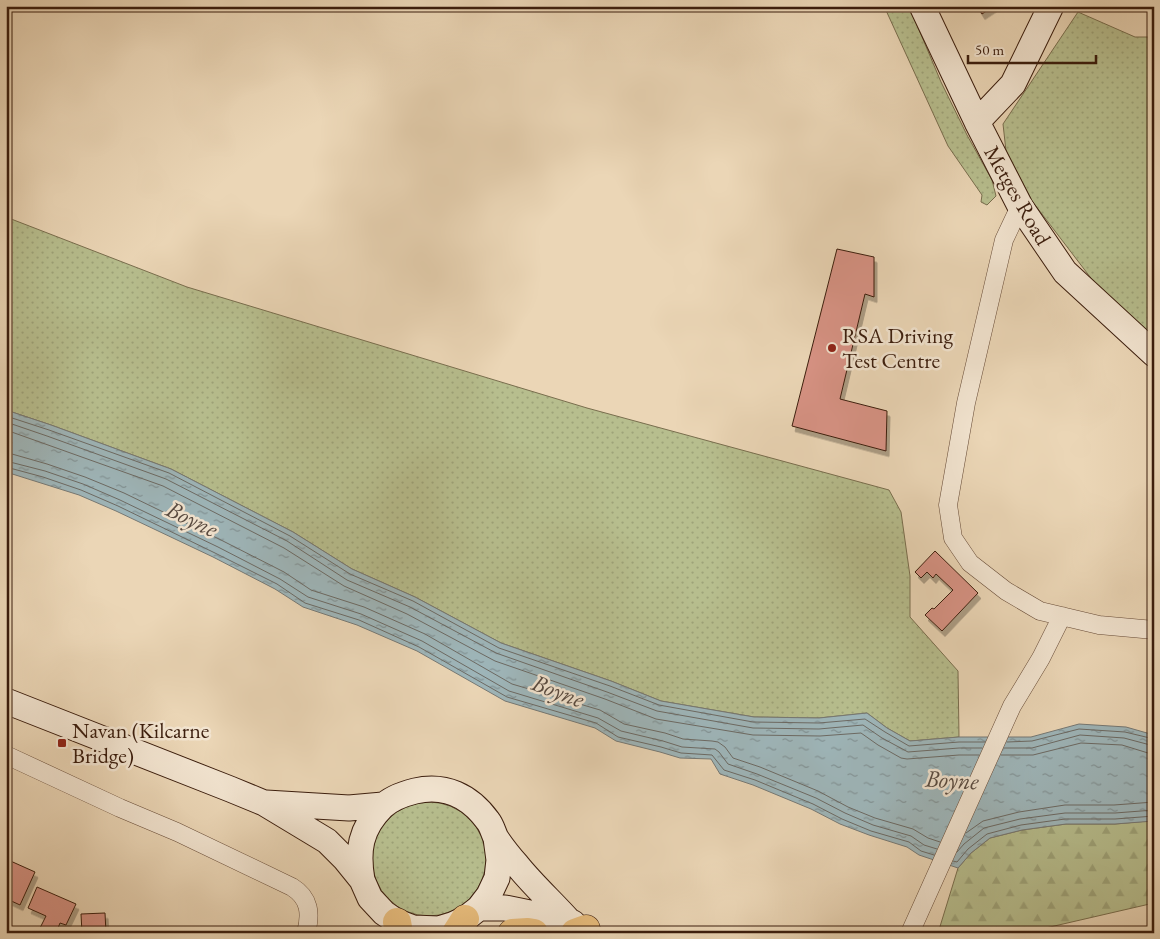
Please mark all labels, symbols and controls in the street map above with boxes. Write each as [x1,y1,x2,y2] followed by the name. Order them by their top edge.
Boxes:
[968,32,1095,64] scale bar
[975,40,1004,59] text: 50 m
[977,140,1058,251] street label: Metges Road
[842,321,954,375] place label: RSA Driving Test Centre
[826,342,838,354] marker: RSA Driving Test Centre
[161,492,224,545] water label: Boyne
[527,666,589,715] water label: Boyne
[72,716,210,770] place label: Navan (Kilcarne Bridge)
[56,737,68,749] marker: Navan (Kilcarne Bridge)
[924,763,980,796] water label: Boyne

